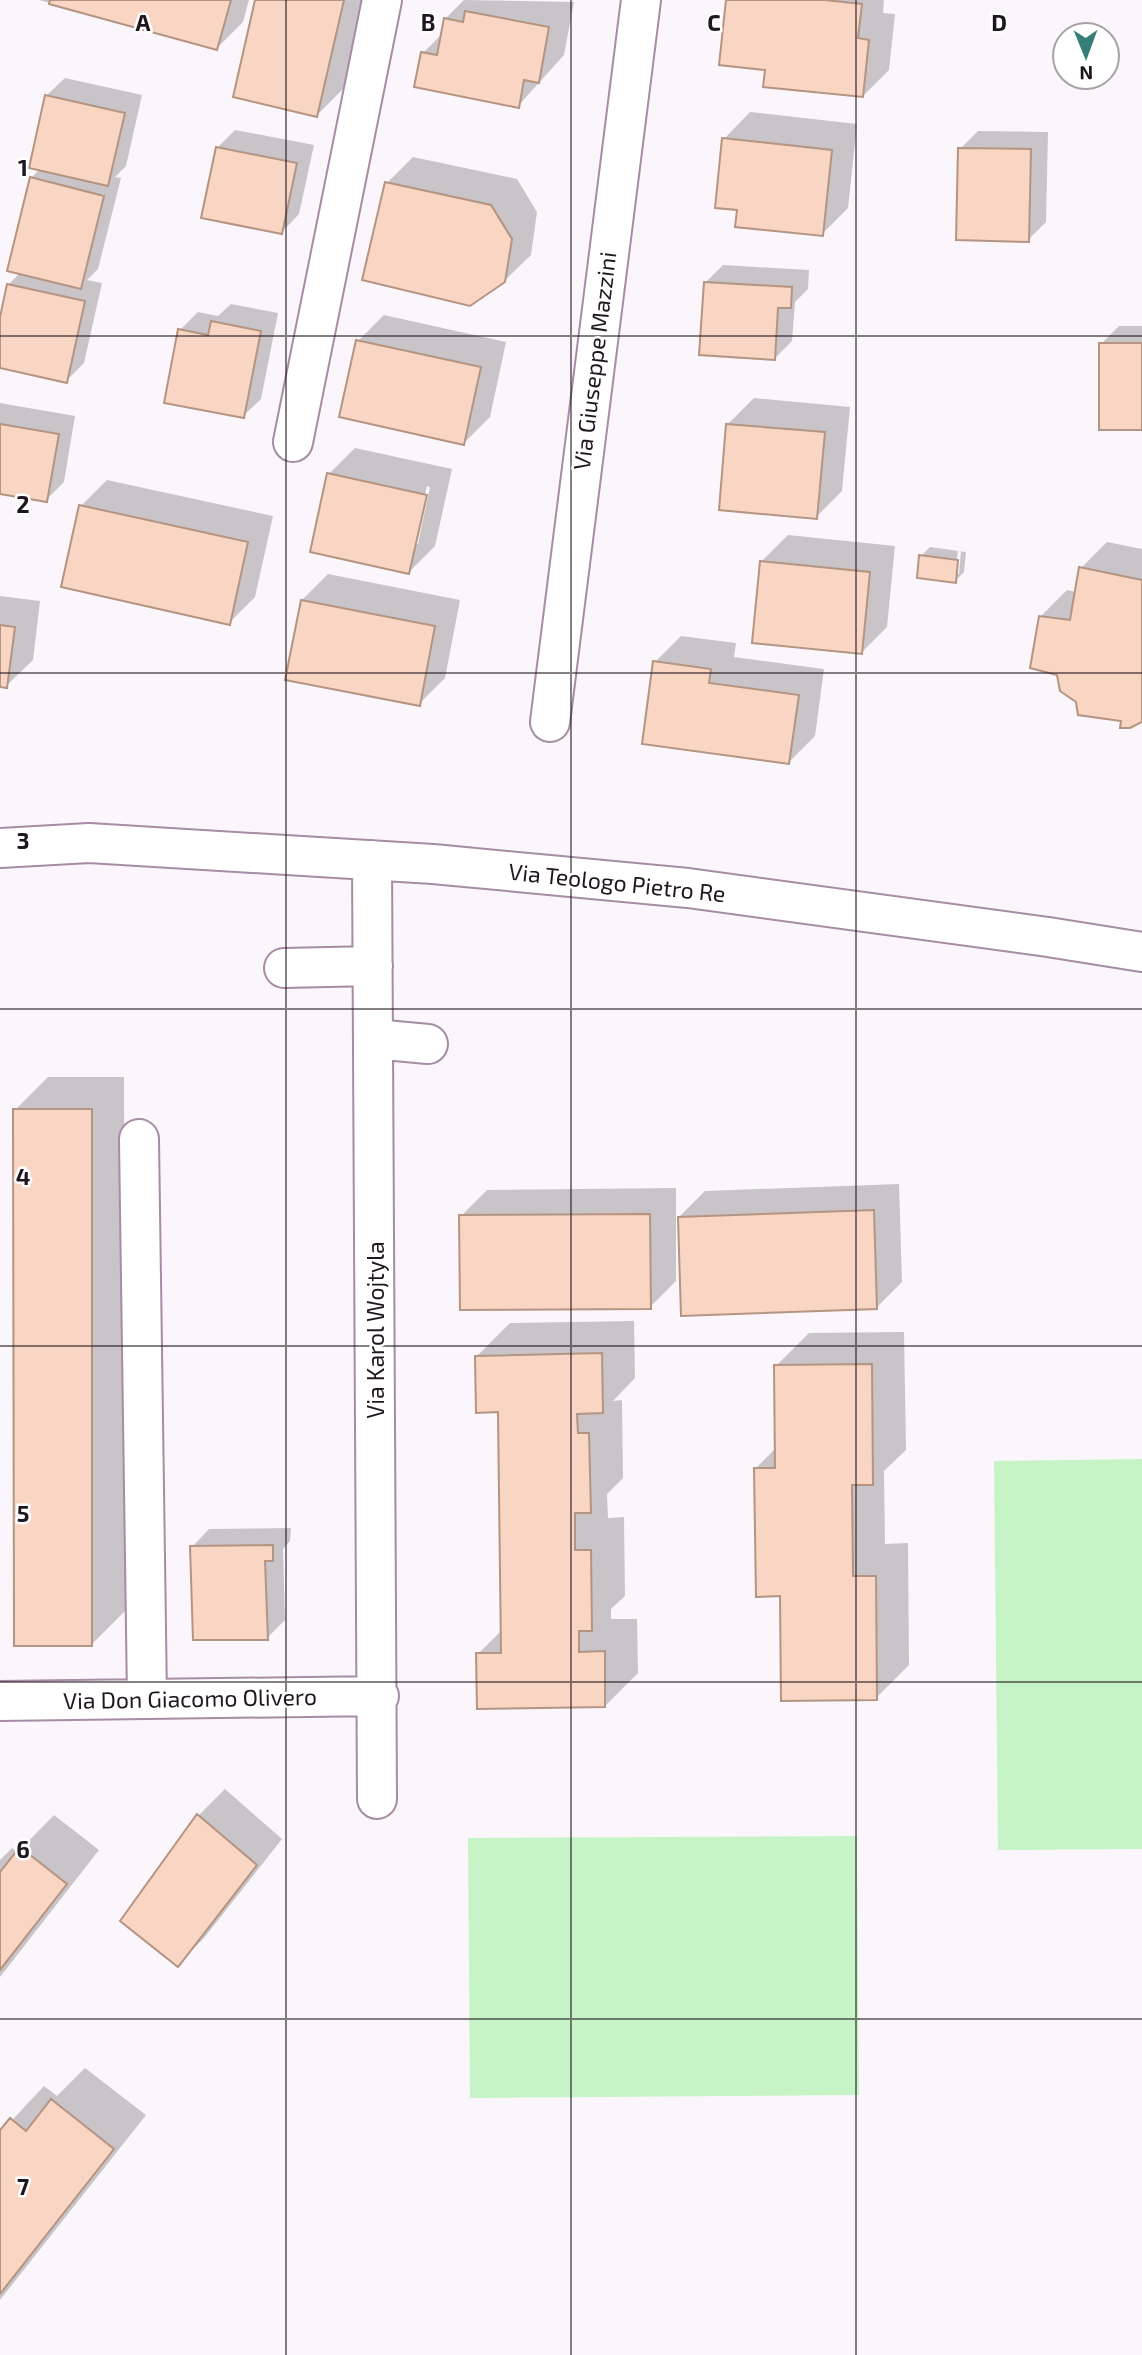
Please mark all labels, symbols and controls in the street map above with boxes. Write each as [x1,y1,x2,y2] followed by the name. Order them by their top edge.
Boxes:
[135,8,151,36] text: A
[421,8,435,36] text: B
[707,8,721,36] text: C
[991,8,1007,36] text: D
[1051,21,1121,91] north arrow
[1079,62,1093,85] text: N
[18,153,28,181] text: 1
[567,250,621,472] street label: Via Giuseppe Mazzini
[16,490,30,518] text: 2
[16,826,30,854] text: 3
[507,857,727,907] street label: Via Teologo Pietro Re
[16,1162,30,1190] text: 4
[361,1241,389,1419] street label: Via Karol Wojtyla
[17,1499,29,1527] text: 5
[63,1682,317,1714] street label: Via Don Giacomo Olivero
[16,1835,30,1863] text: 6
[17,2172,29,2200] text: 7

